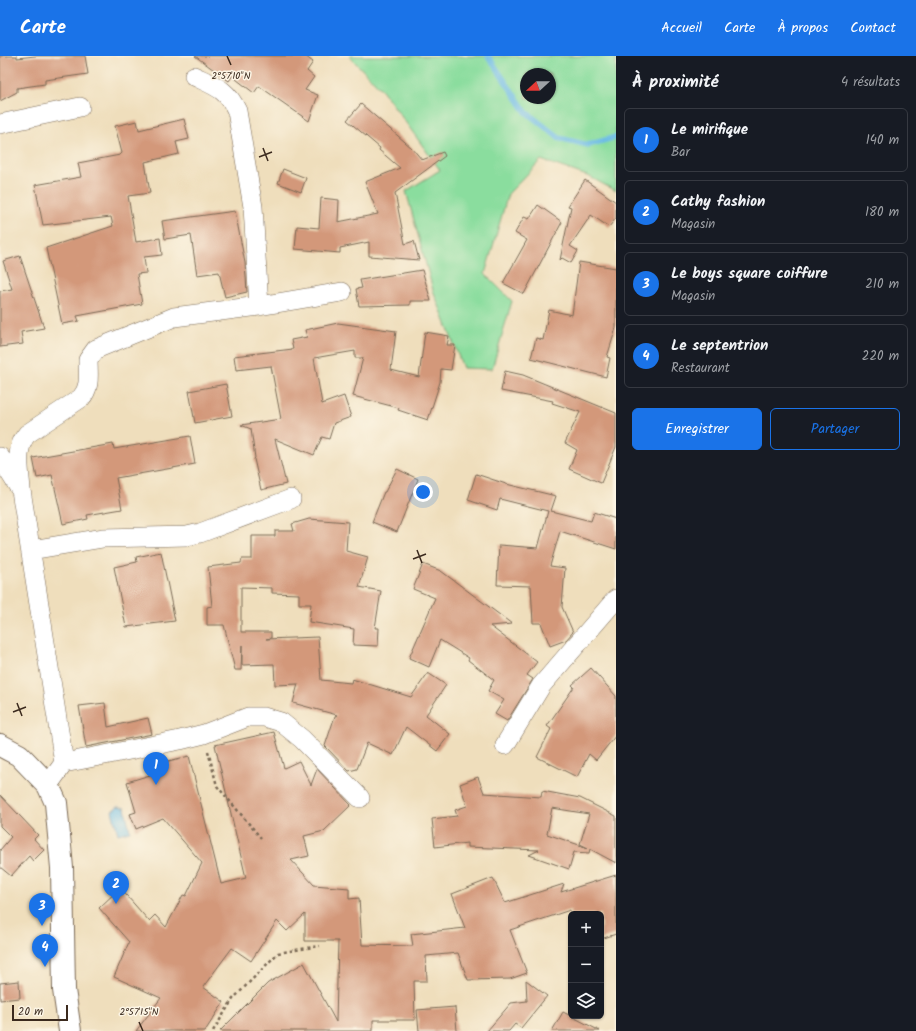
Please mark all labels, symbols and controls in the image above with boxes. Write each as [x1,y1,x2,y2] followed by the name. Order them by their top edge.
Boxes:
[20,13,66,43] text: Carte
[661,17,702,39] text: Accueil
[724,17,755,39] text: Carte
[777,17,828,39] text: À propos
[850,17,896,39] text: Contact
[212,68,251,84] text: 2°57'10"N
[520,68,556,104] north arrow
[632,69,719,96] text: À proximité
[841,72,900,93] text: 4 résultats
[671,118,748,142] text: Le mirifique
[644,130,648,151] text: 1
[866,130,899,151] text: 140 m
[671,142,690,163] text: Bar
[671,190,765,214] text: Cathy fashion
[642,202,650,223] text: 2
[865,202,899,223] text: 180 m
[671,214,715,235] text: Magasin
[671,262,828,286] text: Le boys square coiffure
[642,274,650,295] text: 3
[865,274,899,295] text: 210 m
[671,286,715,307] text: Magasin
[671,334,768,358] text: Le septentrion
[642,346,650,367] text: 4
[862,346,899,367] text: 220 m
[671,358,730,379] text: Restaurant
[632,408,762,450] button: Enregistrer
[770,408,900,450] button: Partager
[413,482,433,502] your location
[143,752,169,785] pin: 1
[103,871,129,904] pin: 2
[29,893,55,926] pin: 3
[568,911,604,1019] map controls
[568,911,604,947] button: +
[32,934,58,967] pin: 4
[568,947,604,983] button: −
[568,983,604,1019] button: layers
[12,1003,68,1022] scale bar
[18,1003,43,1021] text: 20 m
[119,1004,159,1020] text: 2°57'15"N

